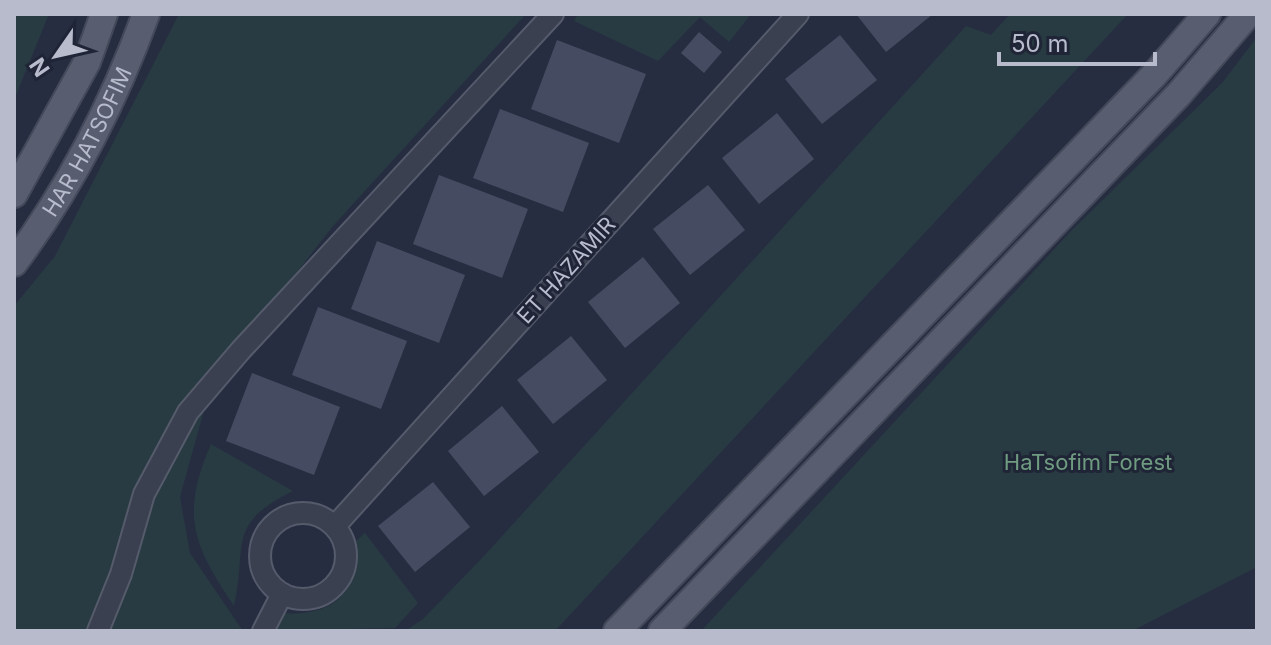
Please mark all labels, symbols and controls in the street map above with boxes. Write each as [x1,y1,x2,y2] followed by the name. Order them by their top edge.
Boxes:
[16,16,96,96] north arrow
[999,16,1155,66] scale bar
[1011,29,1069,58] text: 50 m
[24,53,55,81] text: N
[37,63,137,221] street label: HAR HATSOFIM
[511,211,621,329] street label: ET HAZAMIR
[1004,449,1172,475] park label: HaTsofim Forest

